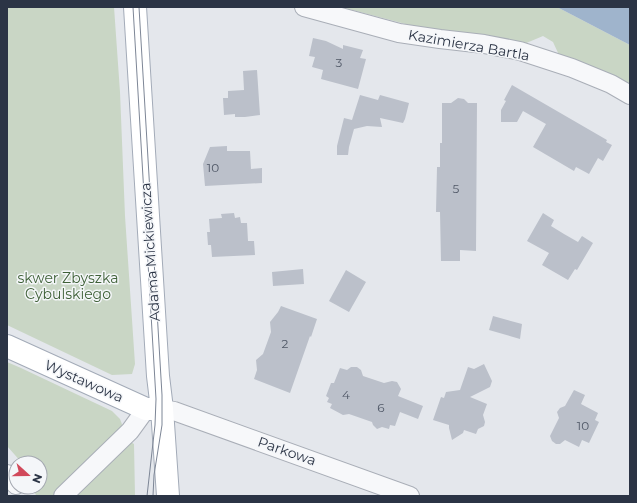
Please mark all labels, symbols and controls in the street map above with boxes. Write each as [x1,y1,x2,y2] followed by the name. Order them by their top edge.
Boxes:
[407,25,531,65] street label: Kazimierza Bartla
[336,55,343,70] house number: 3
[207,160,219,175] house number: 10
[453,181,460,196] house number: 5
[136,182,164,322] street label: Adama Mickiewicza
[17,269,119,303] park label: skwer Zbyszka Cybulskiego
[282,336,289,351] house number: 2
[42,356,126,406] street label: Wystawowa
[342,387,350,402] house number: 4
[377,400,385,415] house number: 6
[577,418,589,433] house number: 10
[255,433,319,469] street label: Parkowa
[8,455,48,495] north arrow
[29,472,45,485] text: N

